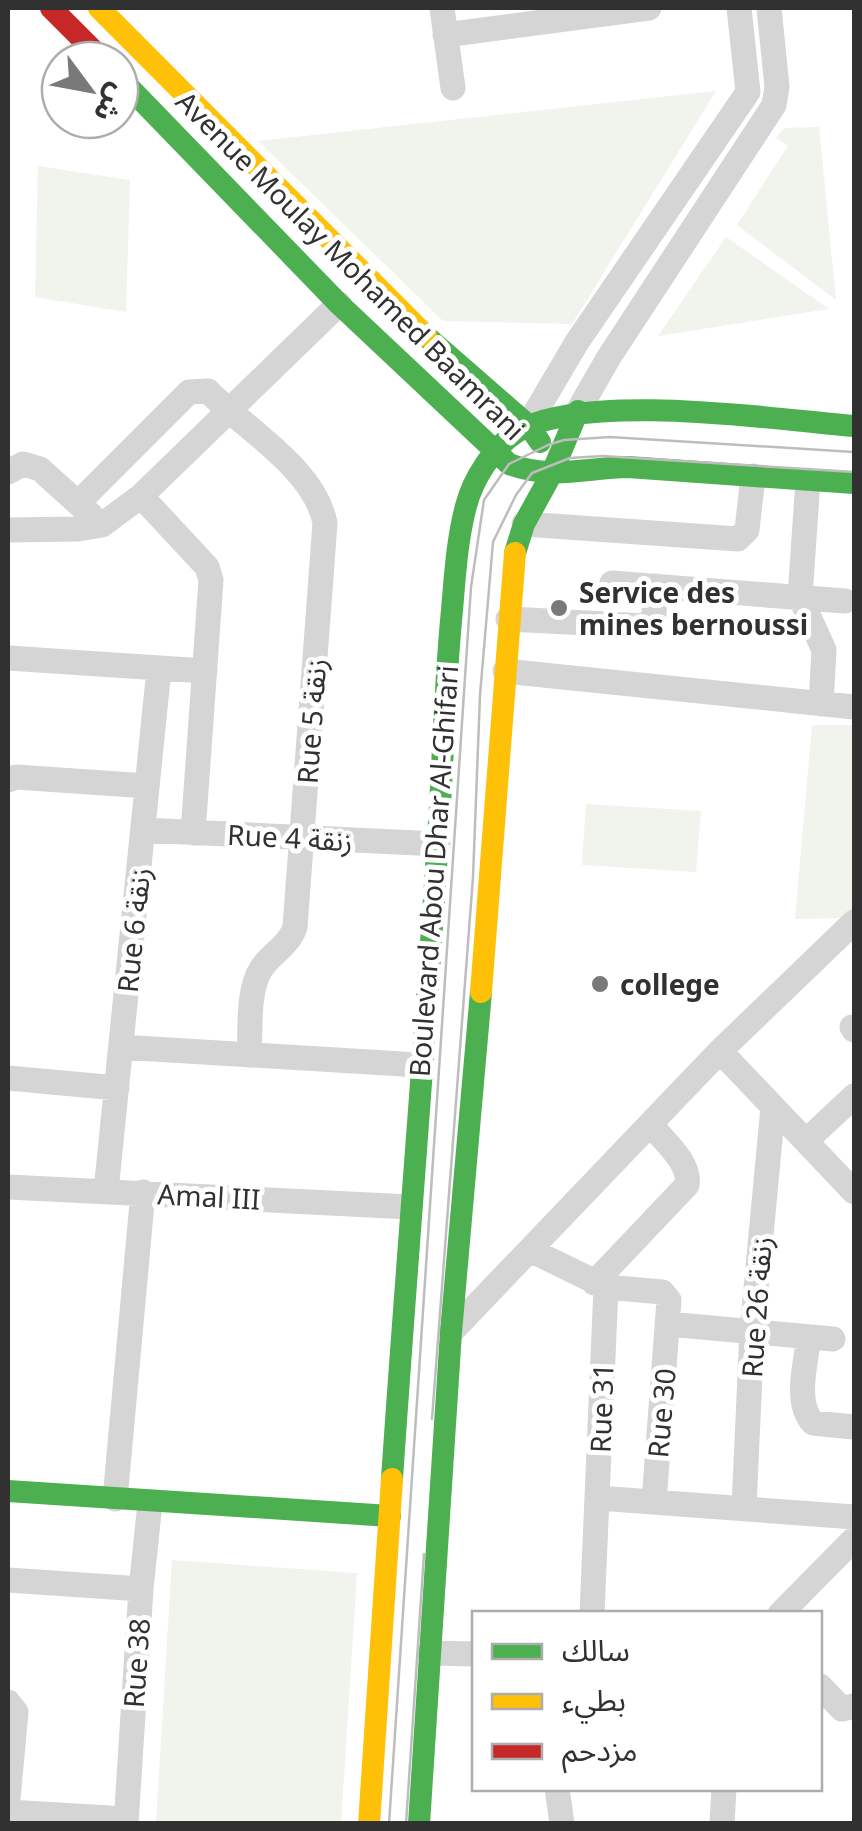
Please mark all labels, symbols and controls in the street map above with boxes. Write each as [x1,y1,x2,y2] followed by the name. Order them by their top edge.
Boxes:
[40,40,140,140] north arrow
[86,77,138,130] text: ش
[168,82,534,448] street label: Avenue Moulay Mohamed Baamrani
[579,573,808,643] place label: Service des mines bernoussi
[548,597,570,619] marker: Service des mines bernoussi
[288,657,334,785] street label: Rue 5 زنقة
[400,664,466,1078] street label: Boulevard Abou Dhar Al-Ghifari
[226,815,354,859] street label: Rue 4 زنقة
[108,866,158,994] street label: Rue 6 زنقة
[620,965,720,1003] place label: college
[589,973,611,995] marker: college
[157,1174,261,1218] street label: Amal III
[732,1235,780,1379] street label: Rue 26 زنقة
[580,1362,622,1454] street label: Rue 31
[638,1367,684,1459] street label: Rue 30
[472,1611,822,1791] legend
[114,1617,158,1709] street label: Rue 38
[562,1629,630,1670] text: سالك
[562,1679,626,1724] text: بطيء
[562,1729,638,1774] text: مزدحم

